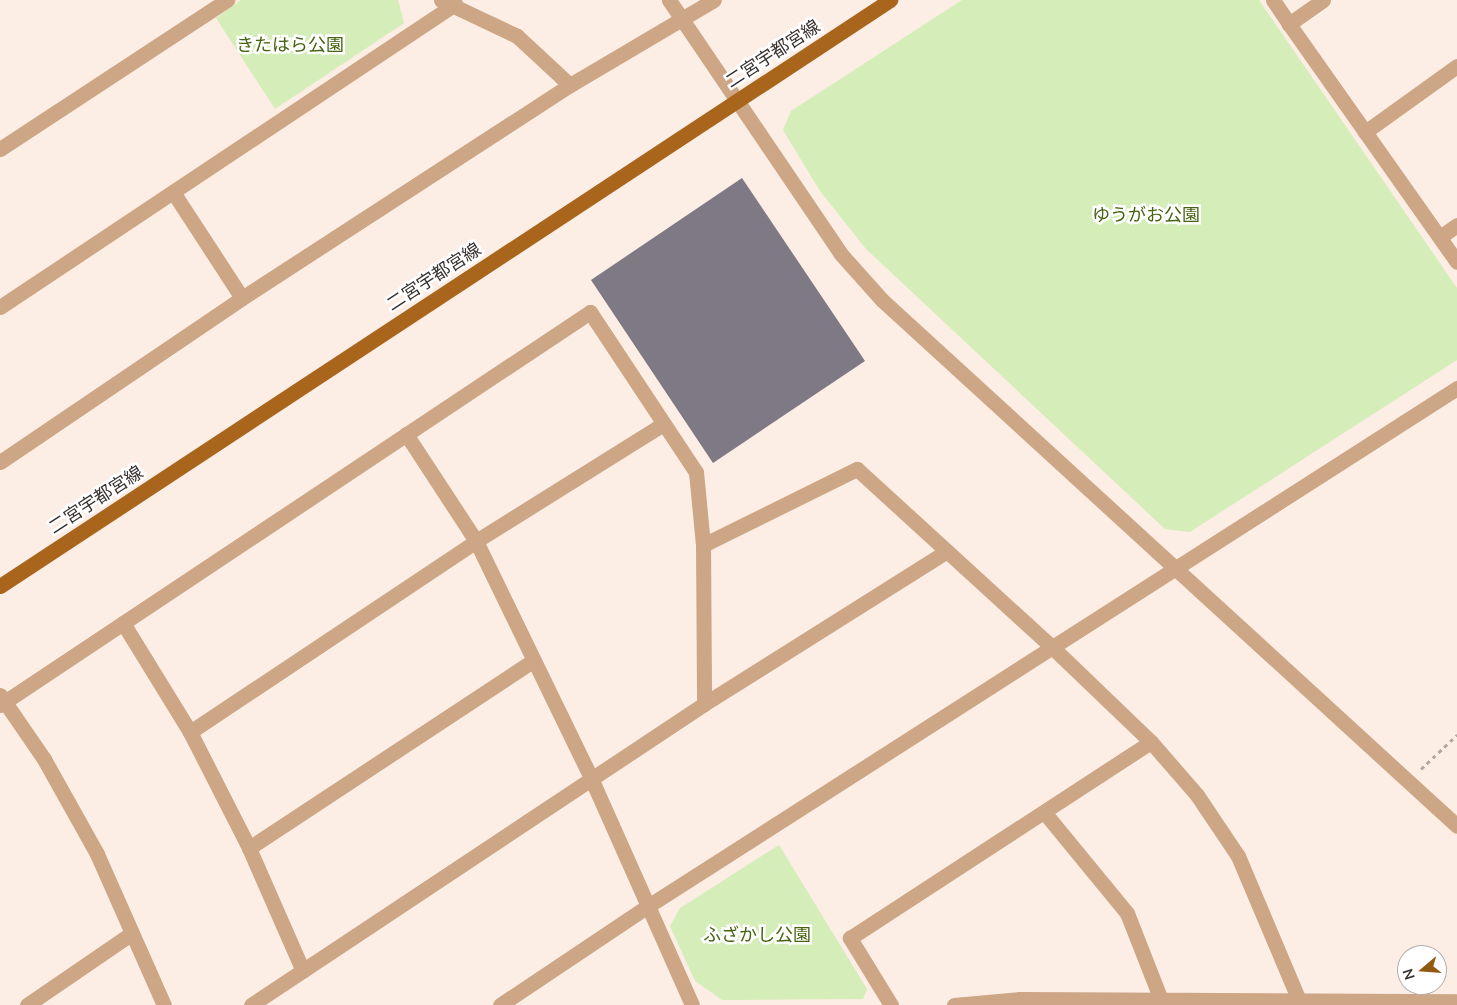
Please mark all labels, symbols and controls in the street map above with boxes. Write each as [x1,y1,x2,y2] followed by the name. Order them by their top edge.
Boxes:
[722,16,824,92] street label: 二宮宇都宮線
[236,34,344,56] park label: きたはら公園
[1092,204,1200,226] park label: ゆうがお公園
[383,239,485,315] street label: 二宮宇都宮線
[45,462,147,538] street label: 二宮宇都宮線
[703,924,811,946] park label: ふざかし公園
[1397,945,1447,995] north arrow
[1398,967,1419,982] text: N

